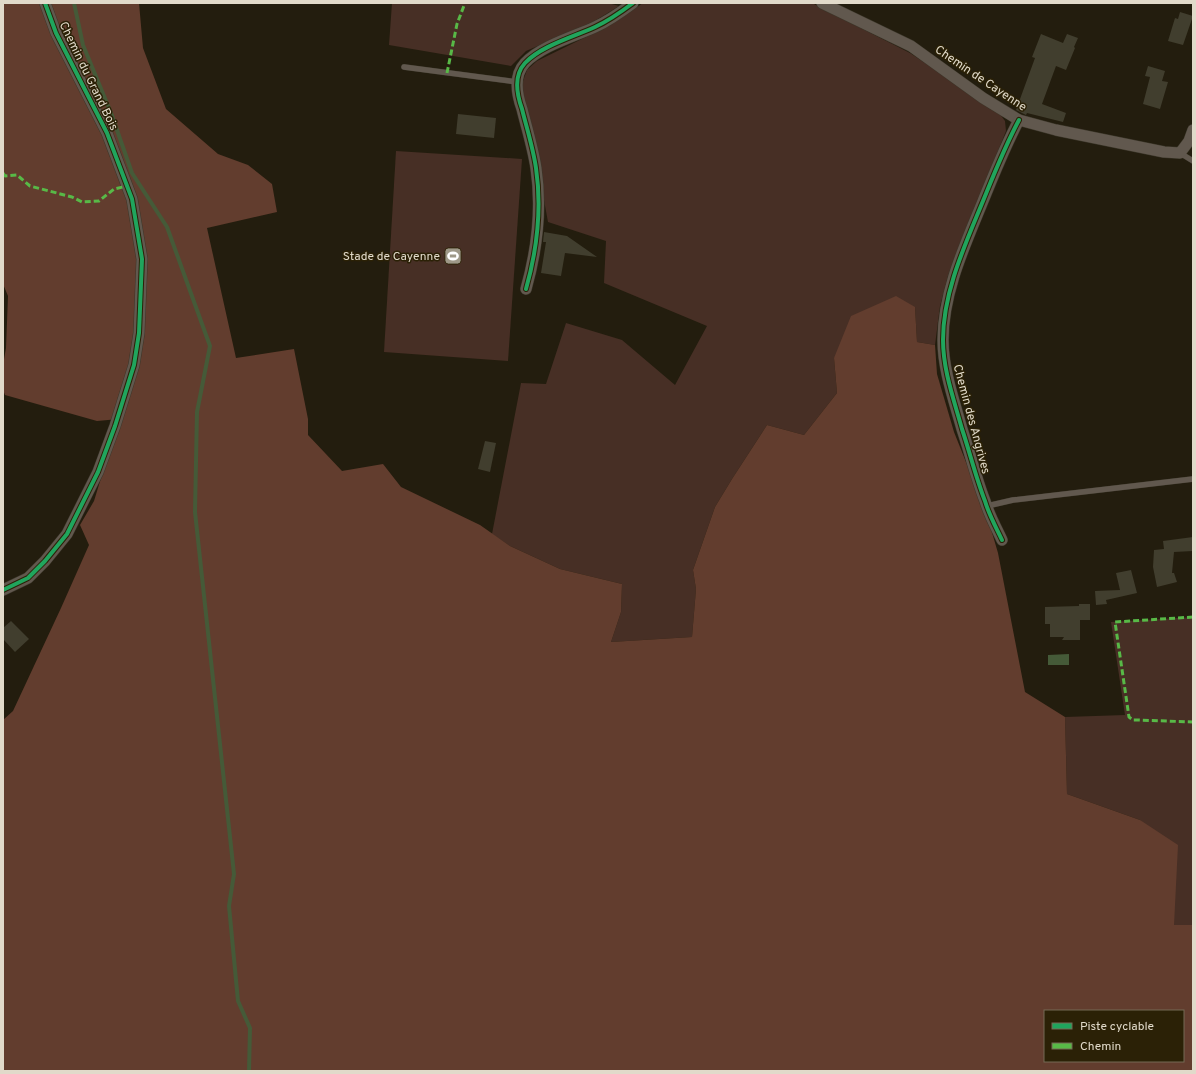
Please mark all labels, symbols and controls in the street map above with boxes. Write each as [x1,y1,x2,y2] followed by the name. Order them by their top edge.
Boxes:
[55,19,121,134] street label: Chemin du Grand Bois
[931,42,1029,115] street label: Chemin de Cayenne
[443,246,463,266] sports icon: Stade de Cayenne
[343,249,440,265] place label: Stade de Cayenne
[949,363,993,476] street label: Chemin des Angrives
[1044,1010,1184,1062] legend
[1080,1019,1154,1035] text: Piste cyclable
[1080,1039,1121,1055] text: Chemin

